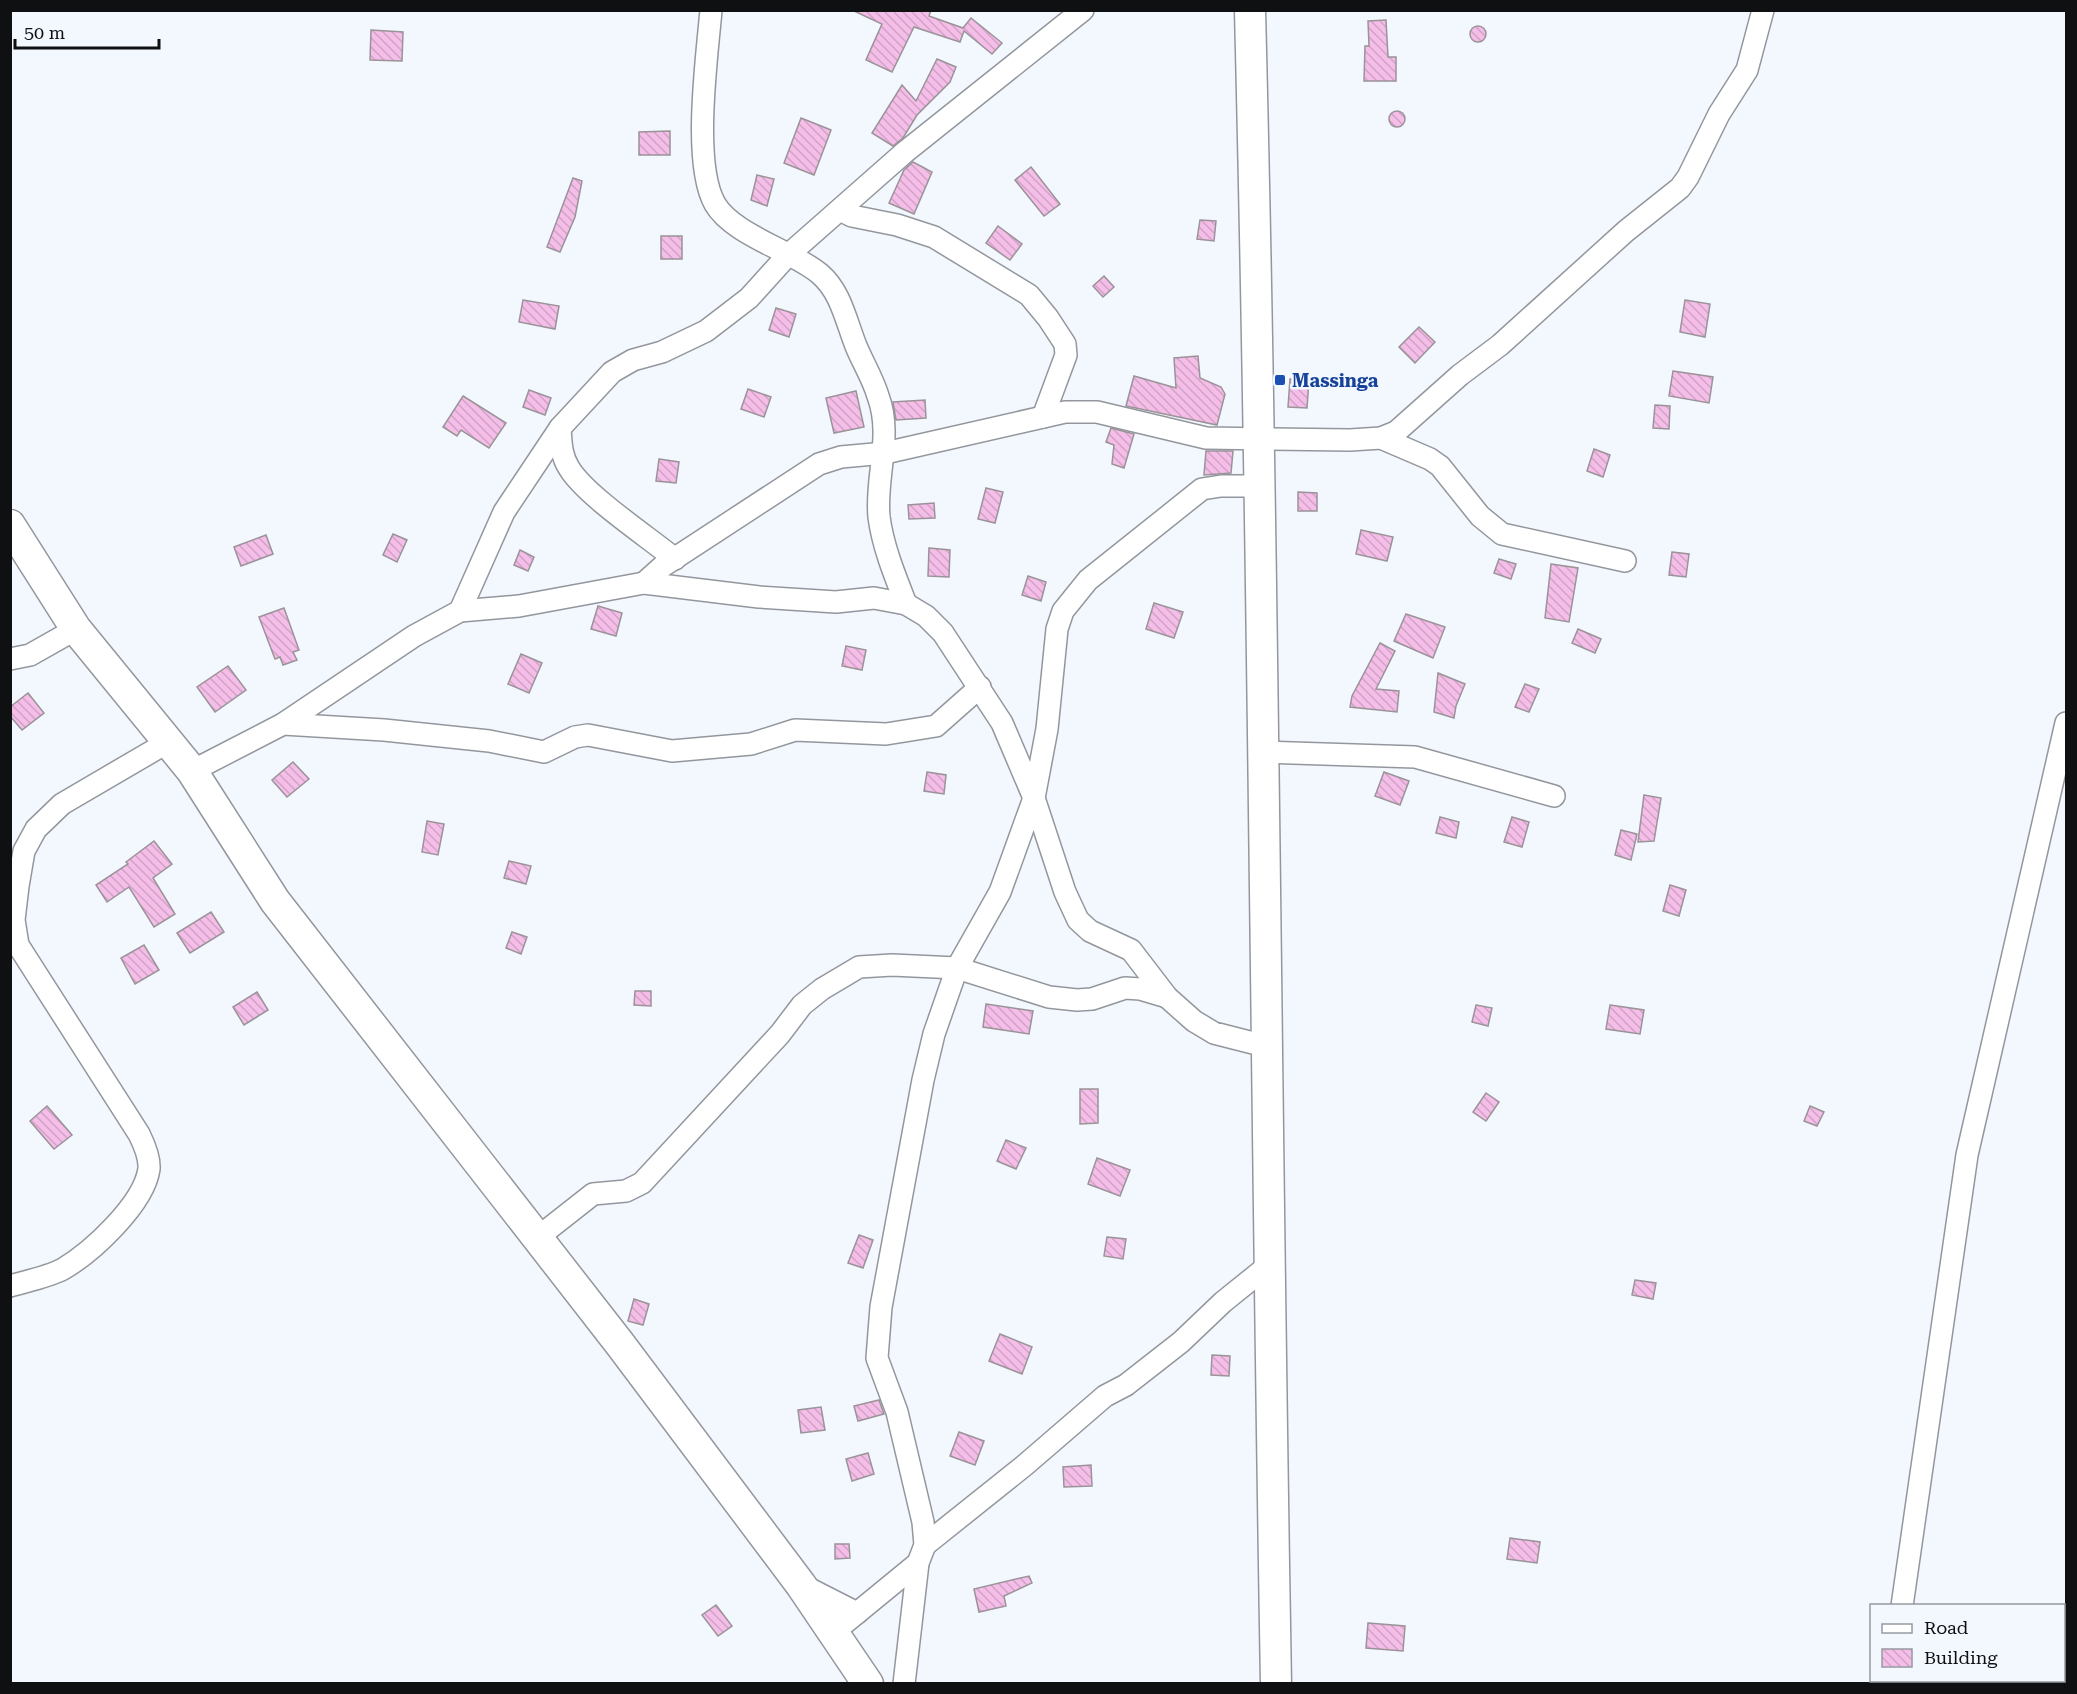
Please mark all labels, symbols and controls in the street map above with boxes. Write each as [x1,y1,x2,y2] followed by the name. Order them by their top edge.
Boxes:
[15,12,159,50] scale bar
[24,22,65,43] text: 50 m
[1292,370,1379,391] place label: Massinga
[1273,373,1287,387] marker: Massinga
[1870,1604,2065,1682] legend
[1924,1617,1969,1638] text: Road
[1924,1647,1998,1668] text: Building

